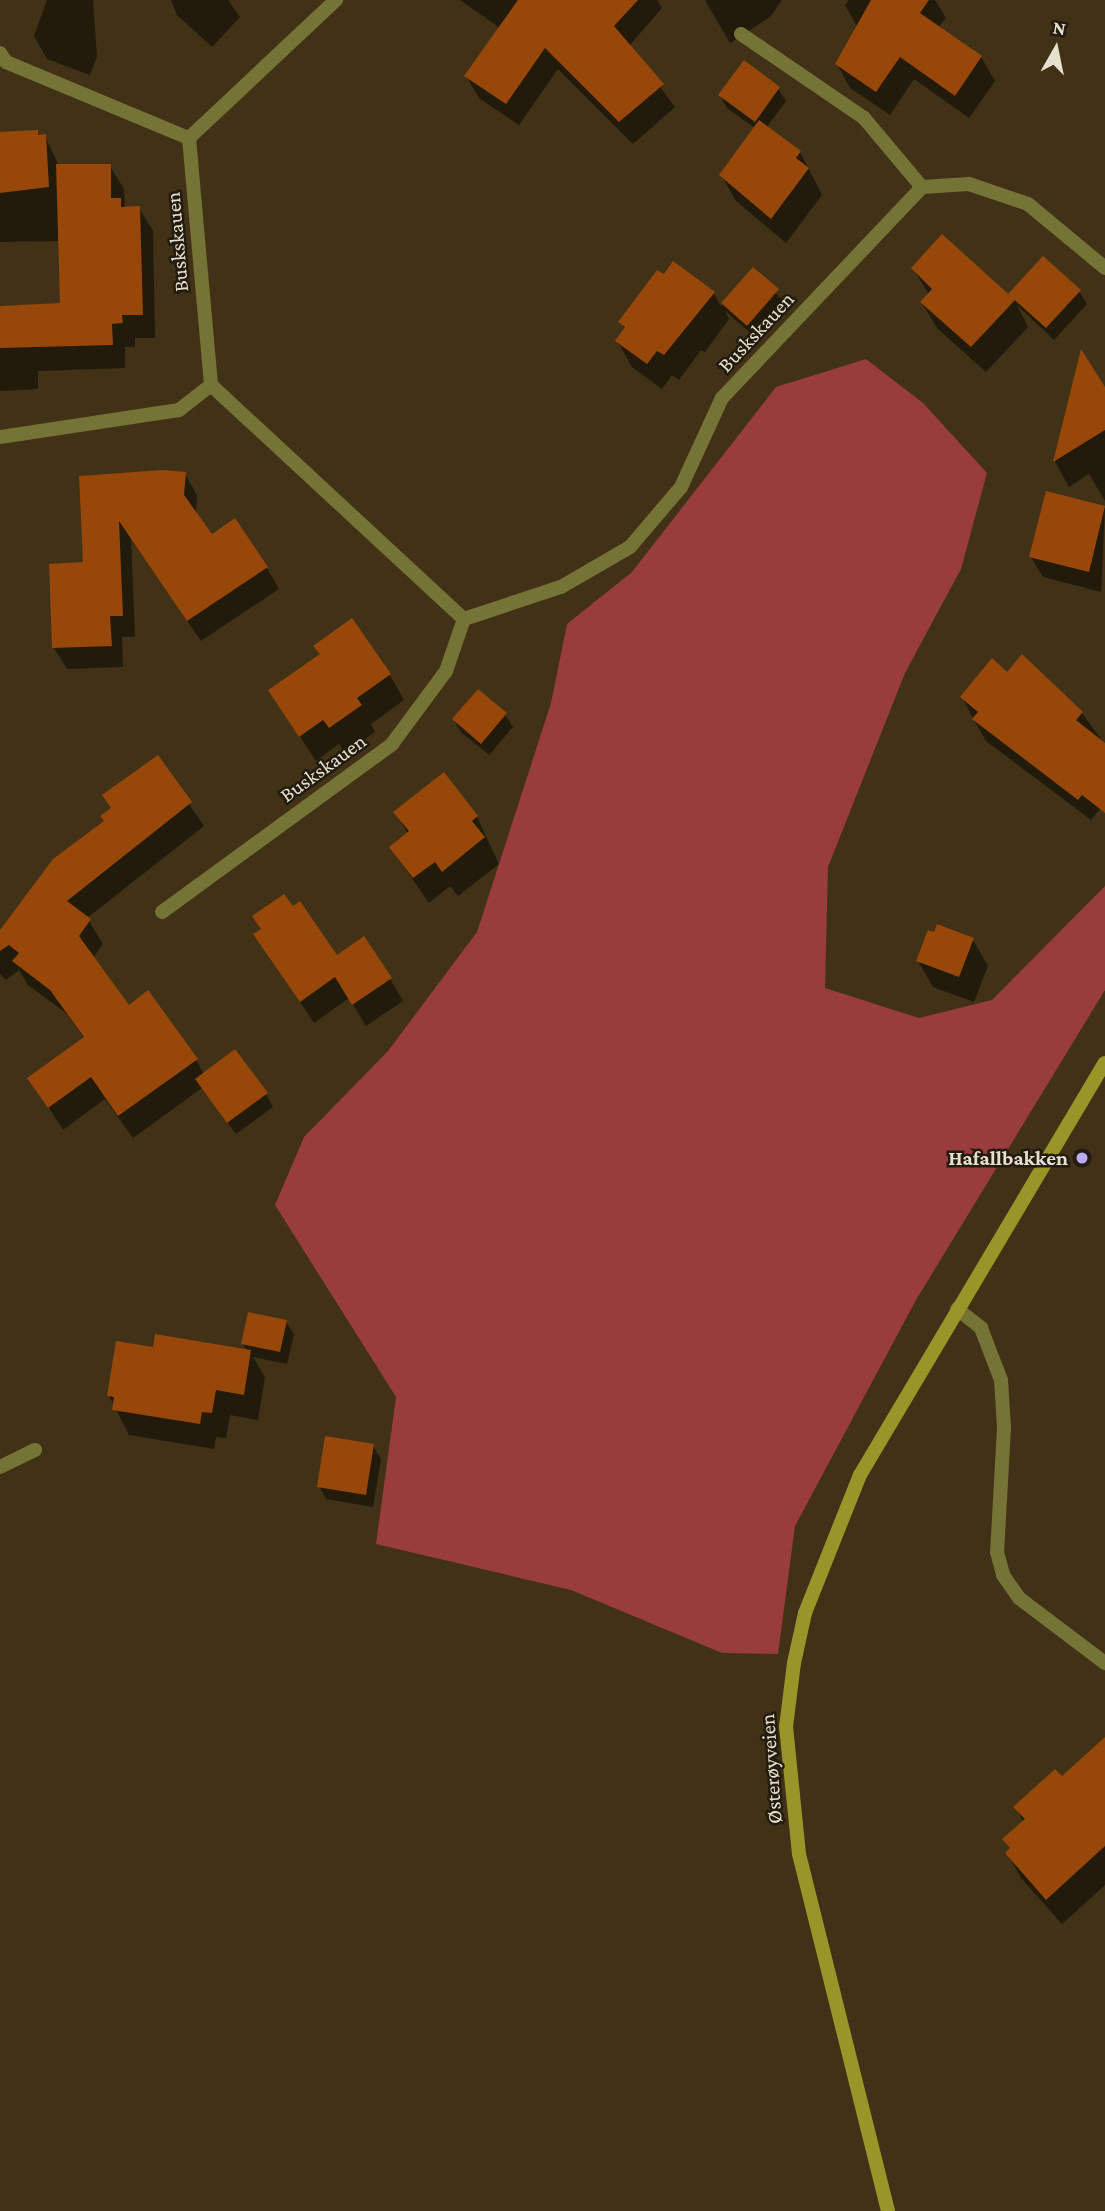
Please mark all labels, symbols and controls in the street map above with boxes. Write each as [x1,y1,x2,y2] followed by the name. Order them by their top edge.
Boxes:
[1021,14,1091,84] north arrow
[1051,16,1067,39] text: N
[160,191,194,293] street label: Buskskauen
[713,287,799,377] street label: Buskskauen
[275,728,371,808] street label: Buskskauen
[948,1145,1068,1171] place label: Hafallbakken
[1074,1150,1090,1166] marker: Hafallbakken
[755,1713,787,1825] street label: Østerøyveien

